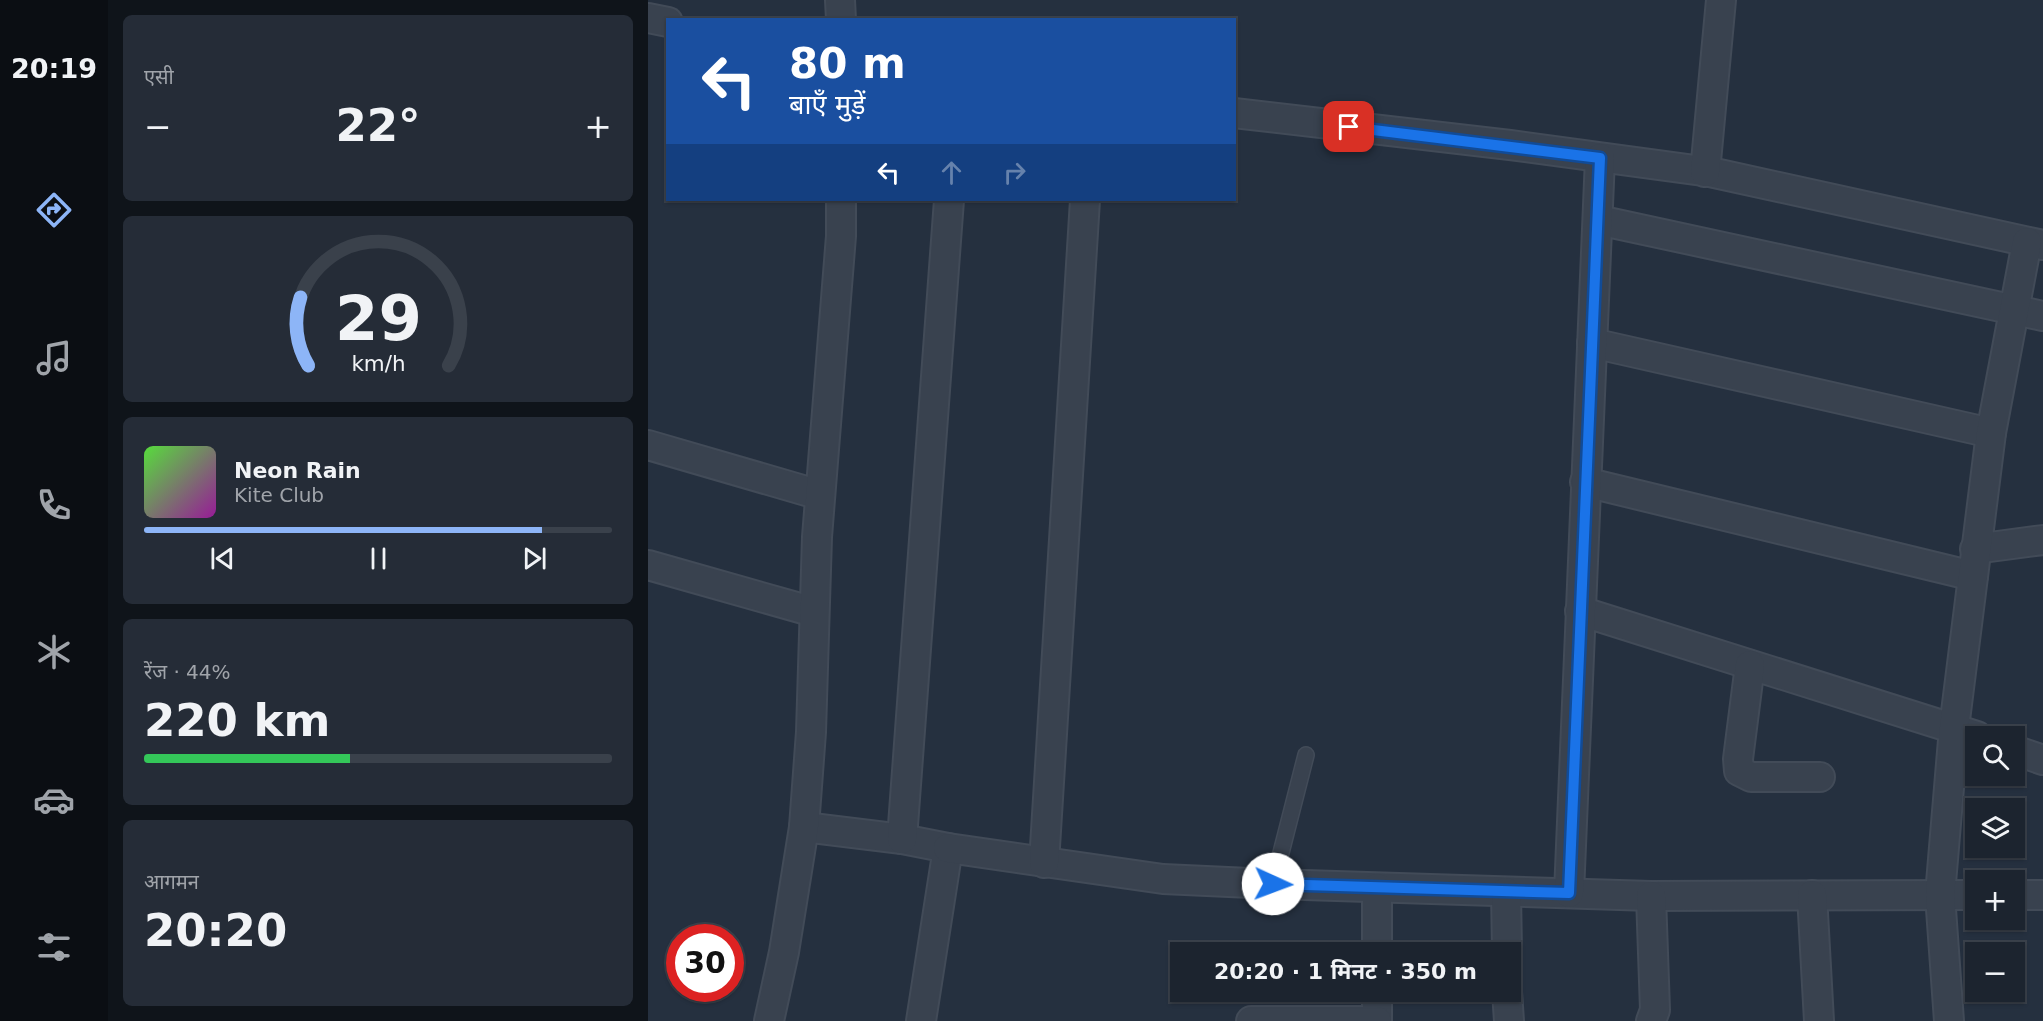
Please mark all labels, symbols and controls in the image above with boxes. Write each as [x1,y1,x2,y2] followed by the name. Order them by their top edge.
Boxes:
[789,39,906,88] text: 80 m
[690,42,768,120] icon: left
[11,53,97,84] text: 20:19
[144,65,174,89] text: एसी
[789,89,866,120] text: बाएँ मुड़ें
[335,99,421,152] text: 22°
[1323,101,1374,152] pin
[144,107,172,146] text: −
[584,107,612,146] text: +
[1332,110,1365,143] icon: arrive
[872,156,905,189] icon: left
[935,156,968,189] icon: ahead
[998,156,1031,189] icon: right
[33,189,75,231] icon: directions
[335,282,421,355] text: 29
[33,337,75,379] icon: music
[351,352,405,377] text: km/h
[234,458,361,483] text: Neon Rain
[234,483,324,507] text: Kite Club
[33,484,75,526] icon: phone
[206,542,239,575] icon: previous
[362,542,395,575] icon: pause
[518,542,551,575] icon: next
[33,631,75,673] icon: climate
[144,660,231,684] text: रेंज · 44%
[144,694,330,747] text: 220 km
[1965,726,2025,1002] map controls
[1965,726,2025,786] button: search
[33,779,75,821] icon: car
[1965,798,2025,858] button: layers
[1241,852,1305,916] position arrow
[144,870,199,894] text: आगमन
[1965,870,2025,930] button: +
[144,904,287,957] text: 20:20
[666,924,744,1002] speed limit sign: 30
[33,926,75,968] icon: filters
[1965,942,2025,1002] button: −
[1214,959,1477,984] text: 20:20 · 1 मिनट · 350 m

